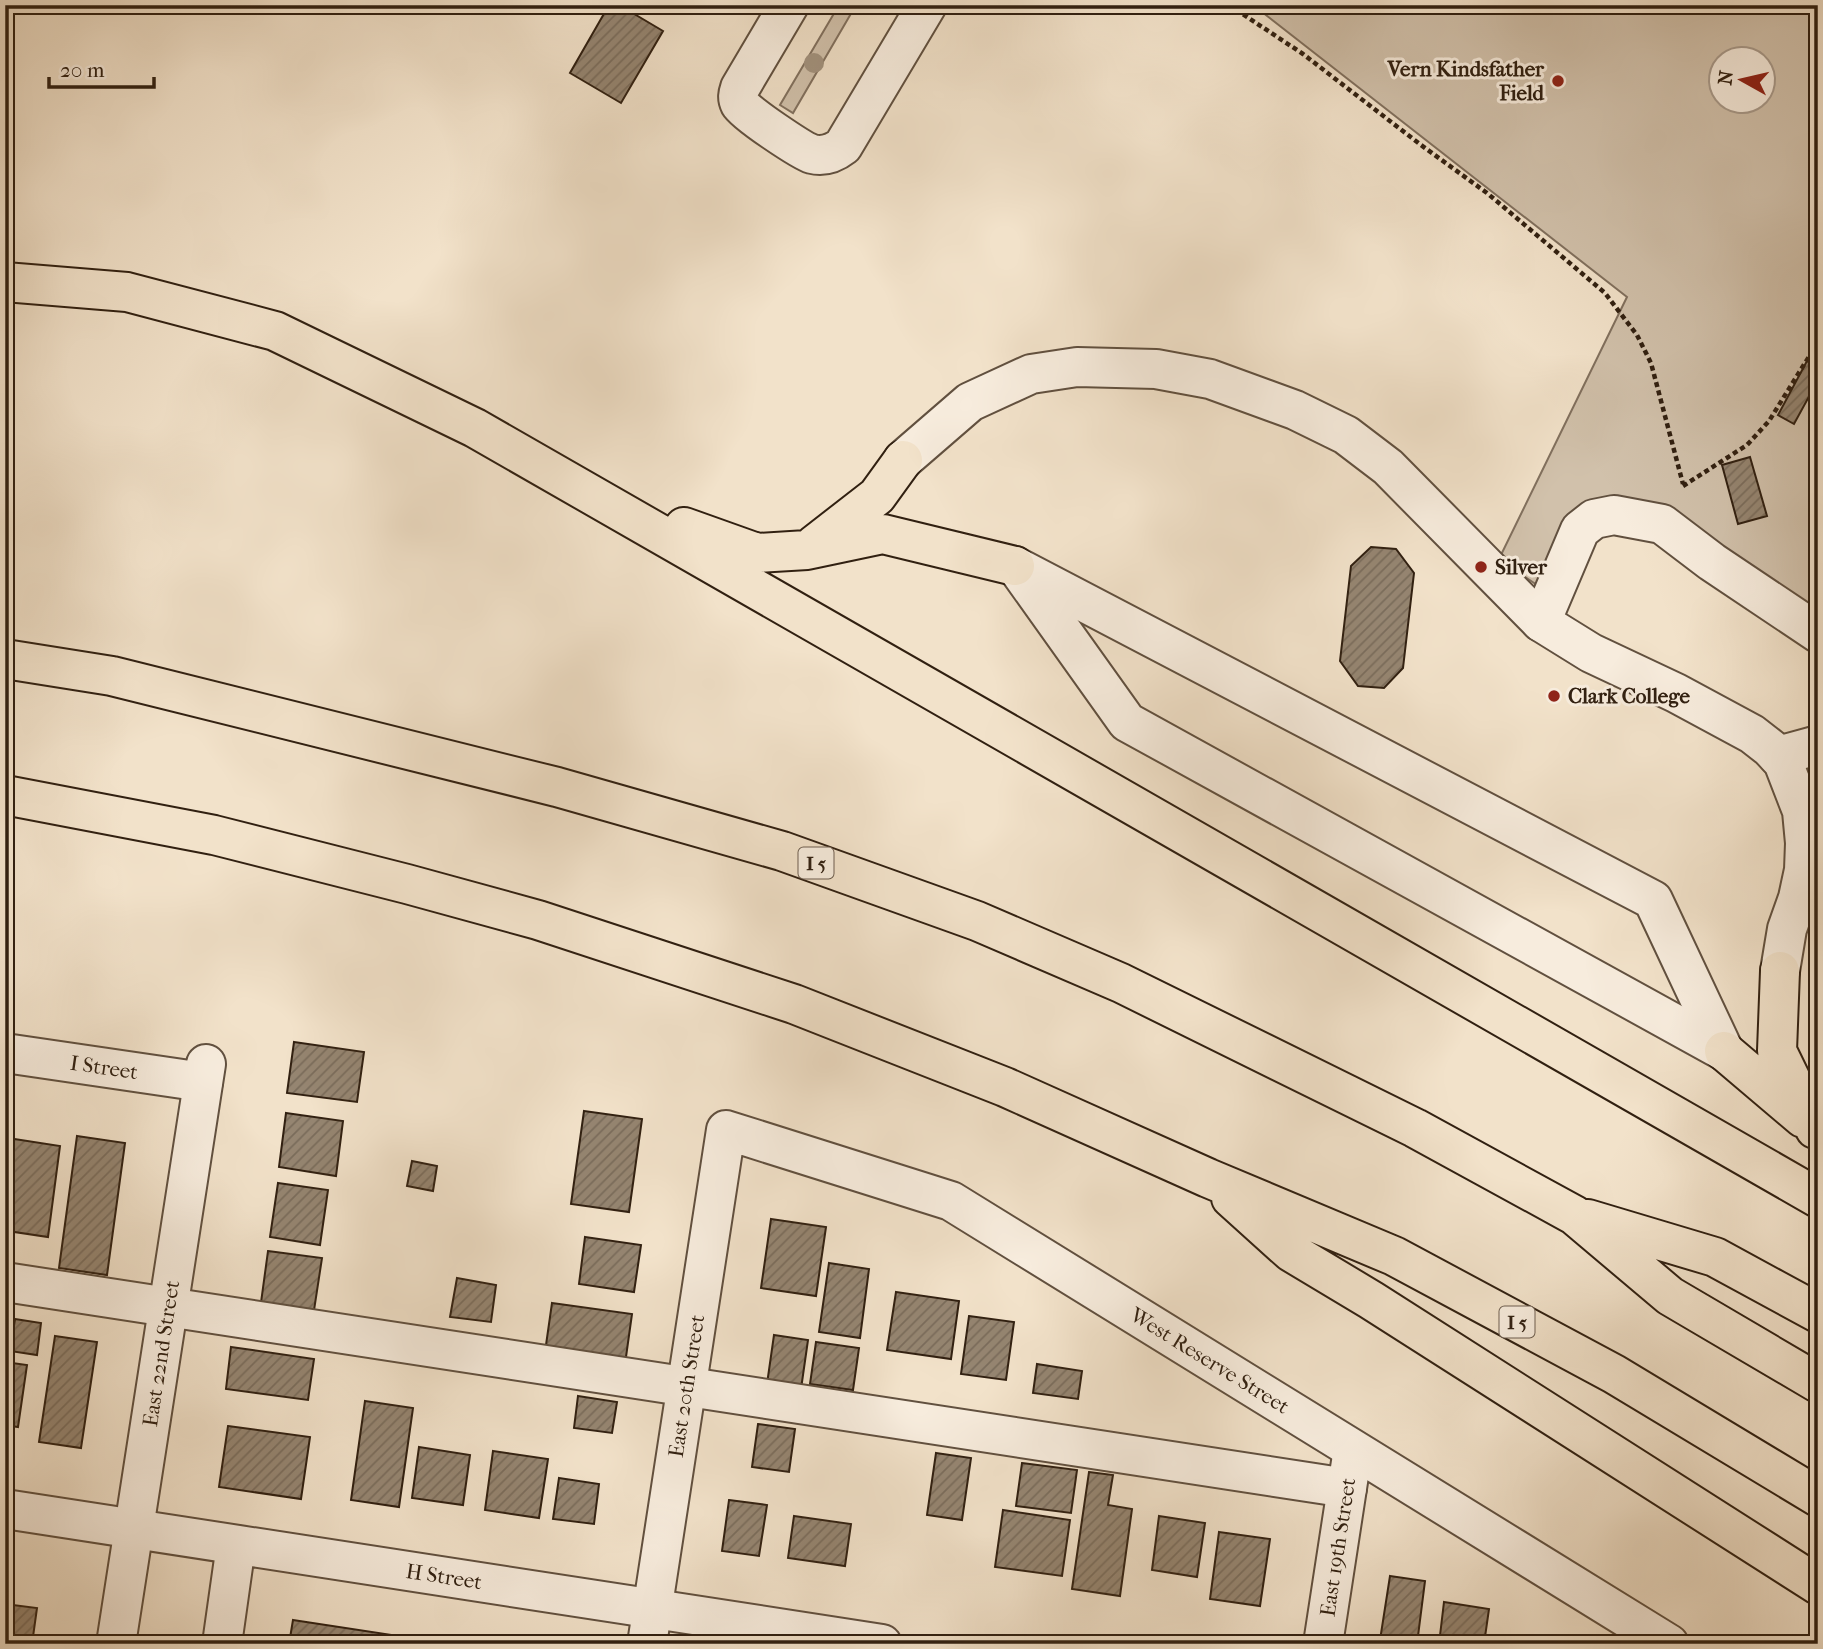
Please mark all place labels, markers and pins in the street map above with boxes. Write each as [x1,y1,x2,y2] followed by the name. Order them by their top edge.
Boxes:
[1387,57,1545,105] place label: Vern Kindsfather Field
[1550,73,1566,89] marker: Vern Kindsfather Field
[1495,555,1548,579] place label: Silver
[1473,559,1489,575] marker: Silver
[1568,684,1690,708] place label: Clark College
[1546,688,1562,704] marker: Clark College

